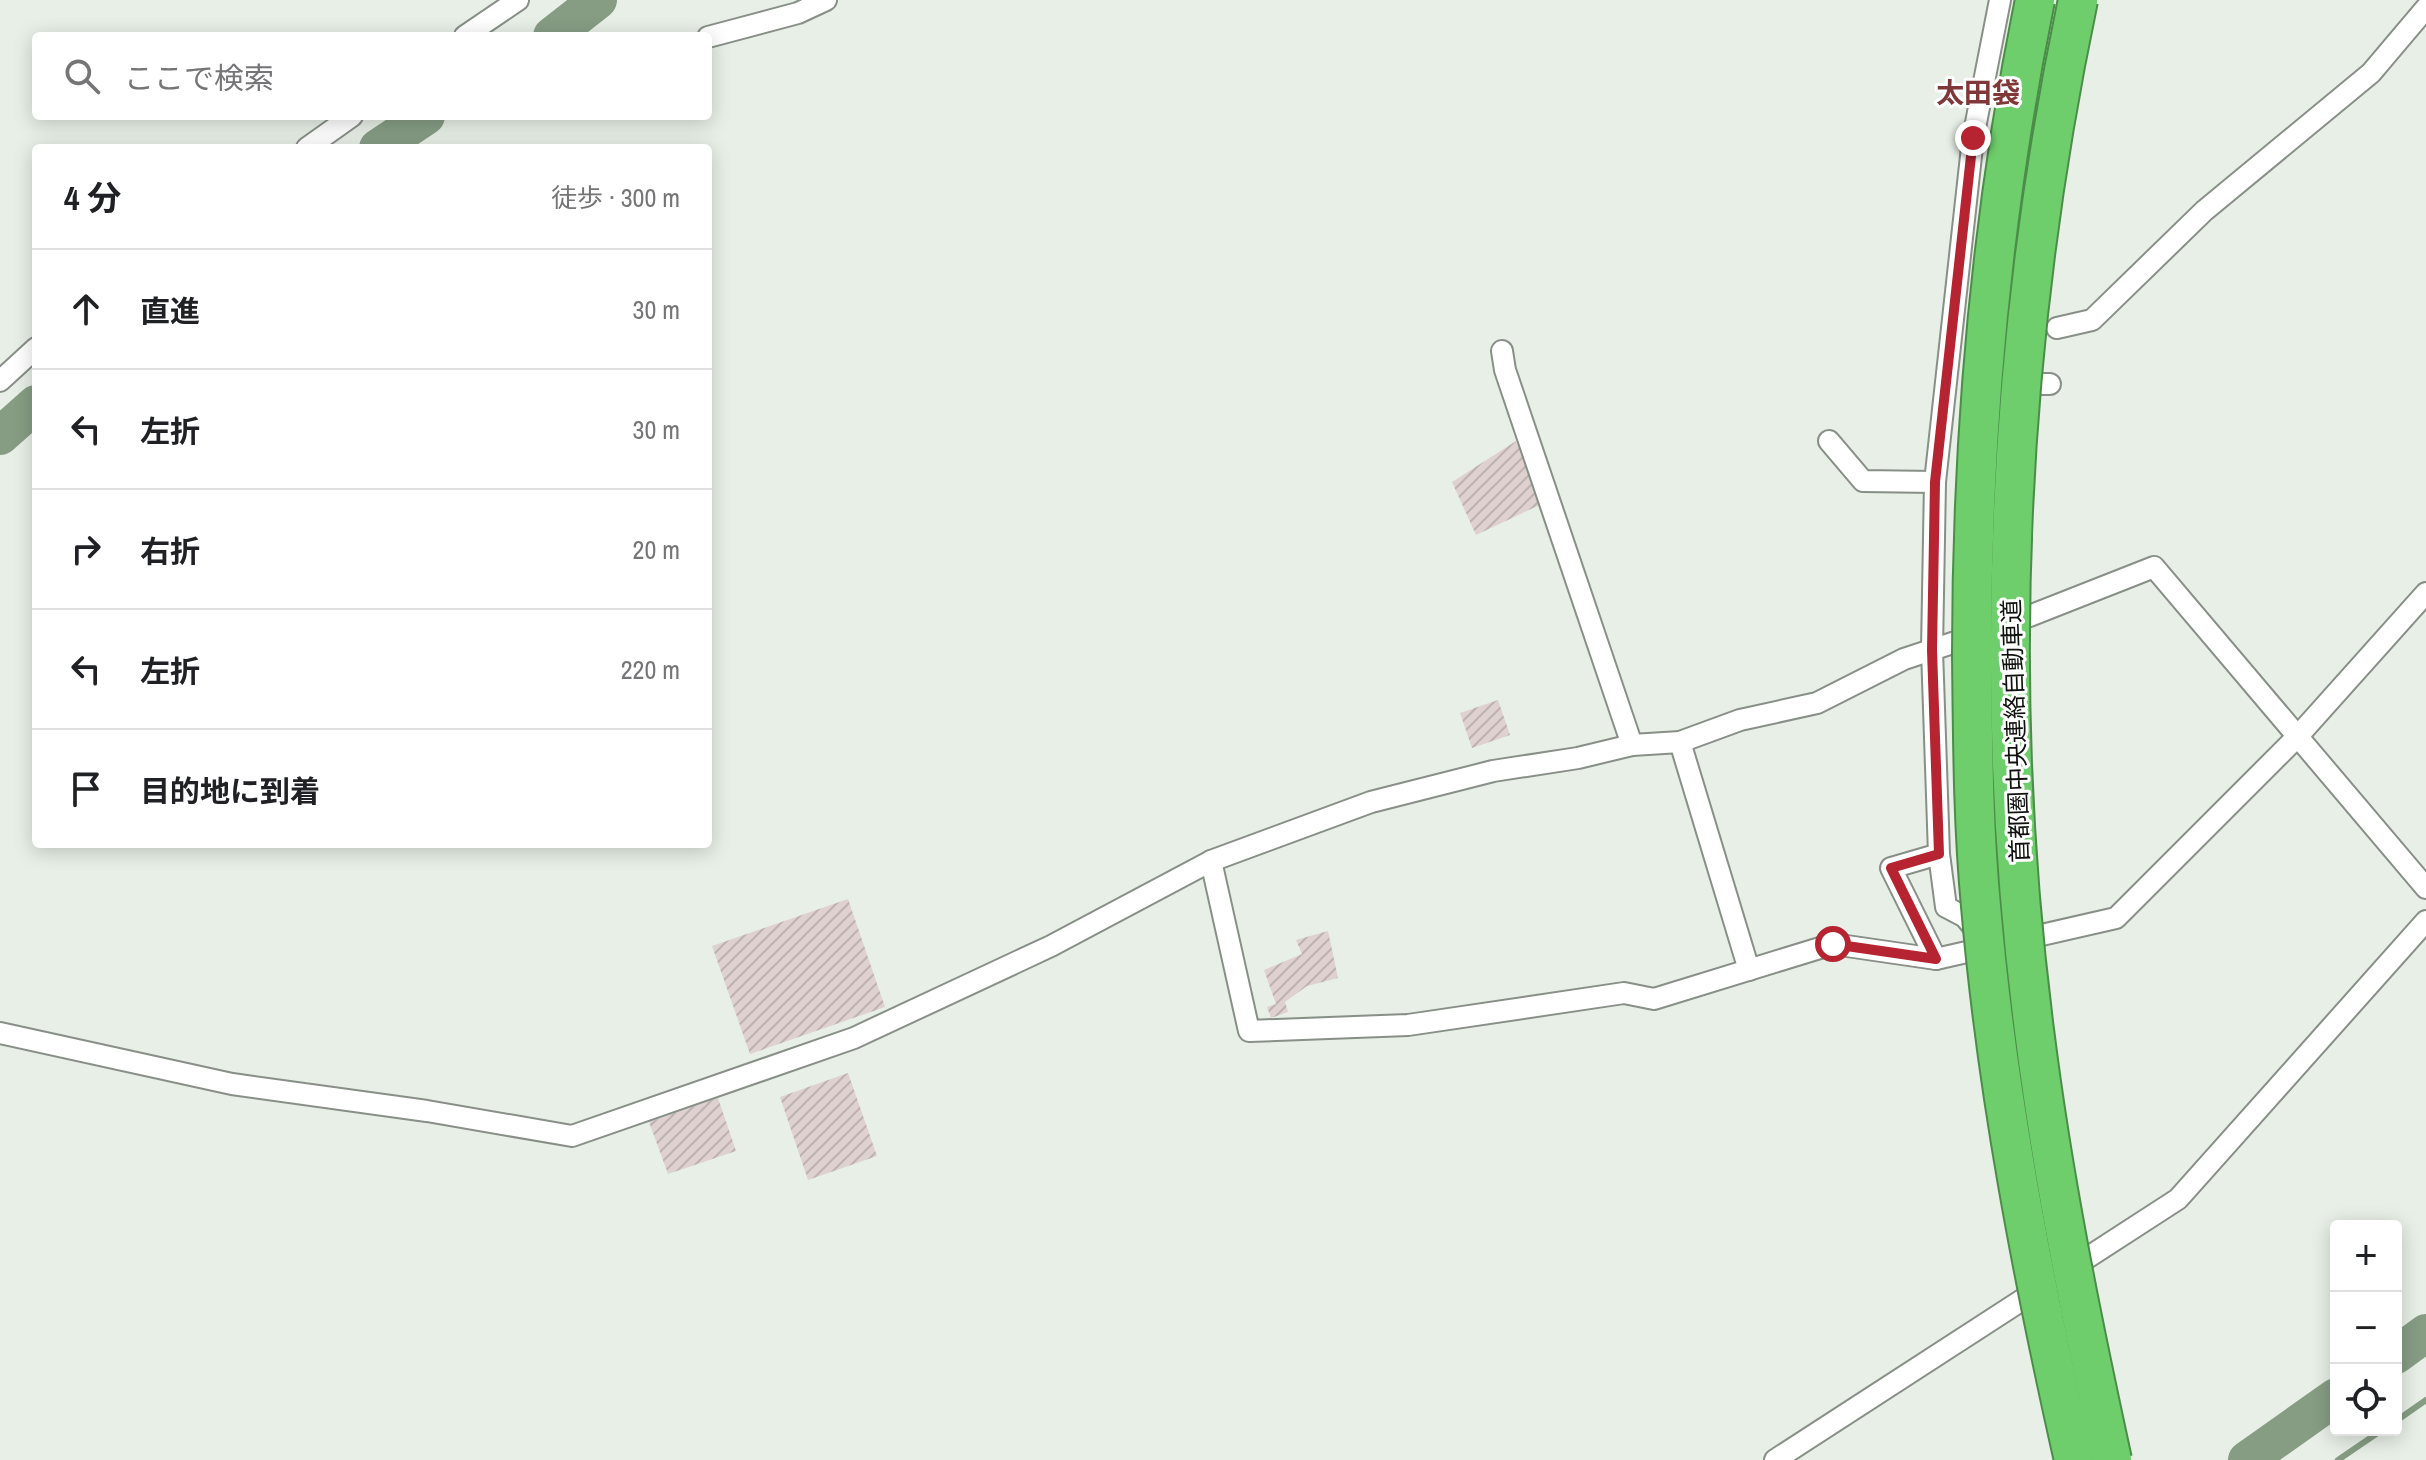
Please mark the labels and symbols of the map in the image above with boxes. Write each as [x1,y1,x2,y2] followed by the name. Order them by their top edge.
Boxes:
[1936,74,2020,112] district label: 太田袋
[1955,120,1991,156] route end
[1994,599,2036,863] street label: 首都圏中央連絡自動車道
[1815,926,1851,962] route start

